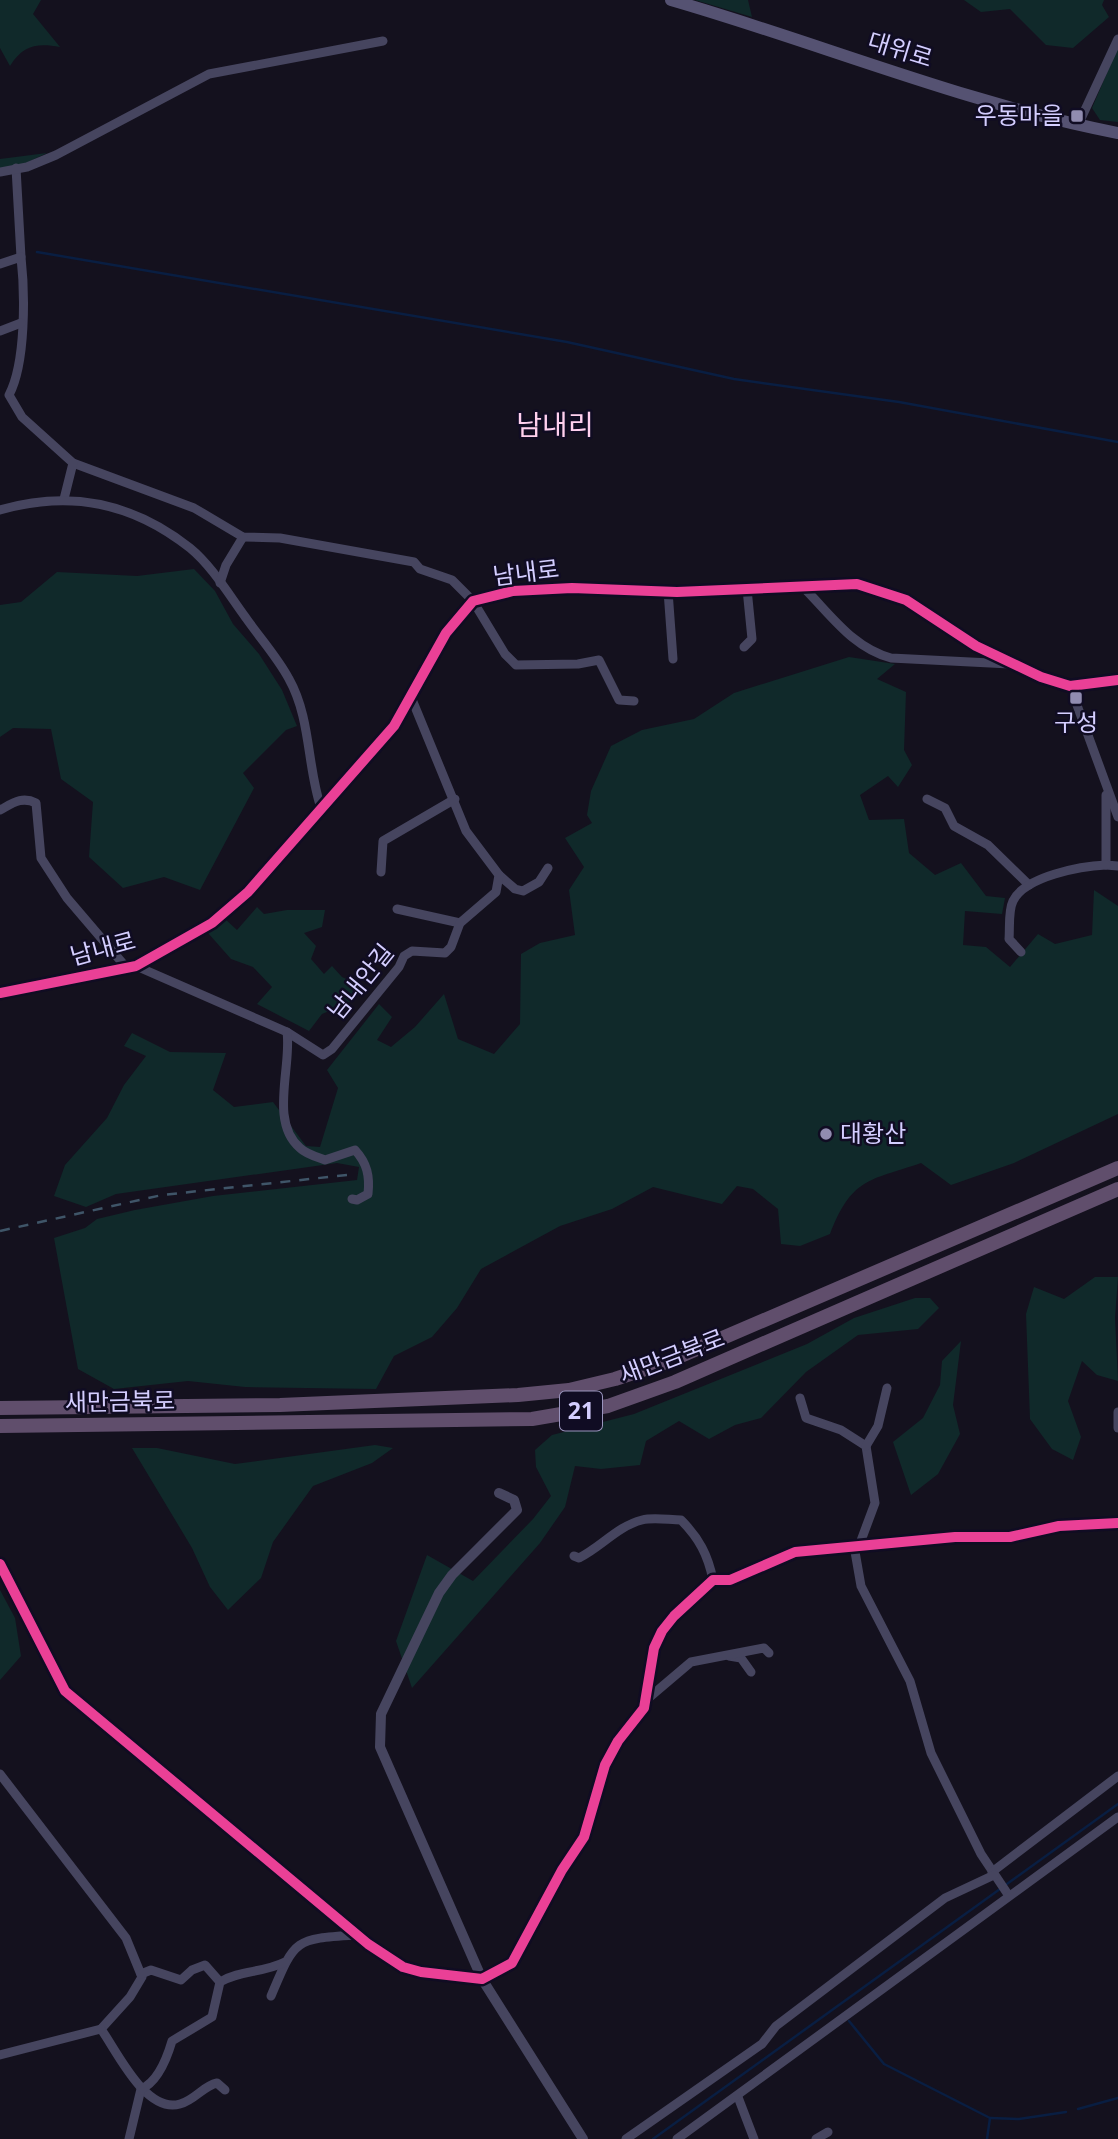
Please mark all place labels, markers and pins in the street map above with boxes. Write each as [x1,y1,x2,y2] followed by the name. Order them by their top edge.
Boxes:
[975,98,1063,131] place label: 우동마을
[1069,108,1085,124] marker: 우동마을
[1068,690,1084,706] marker: 구성
[1054,705,1098,738] place label: 구성
[840,1116,906,1149] place label: 대황산
[818,1126,834,1142] marker: 대황산

